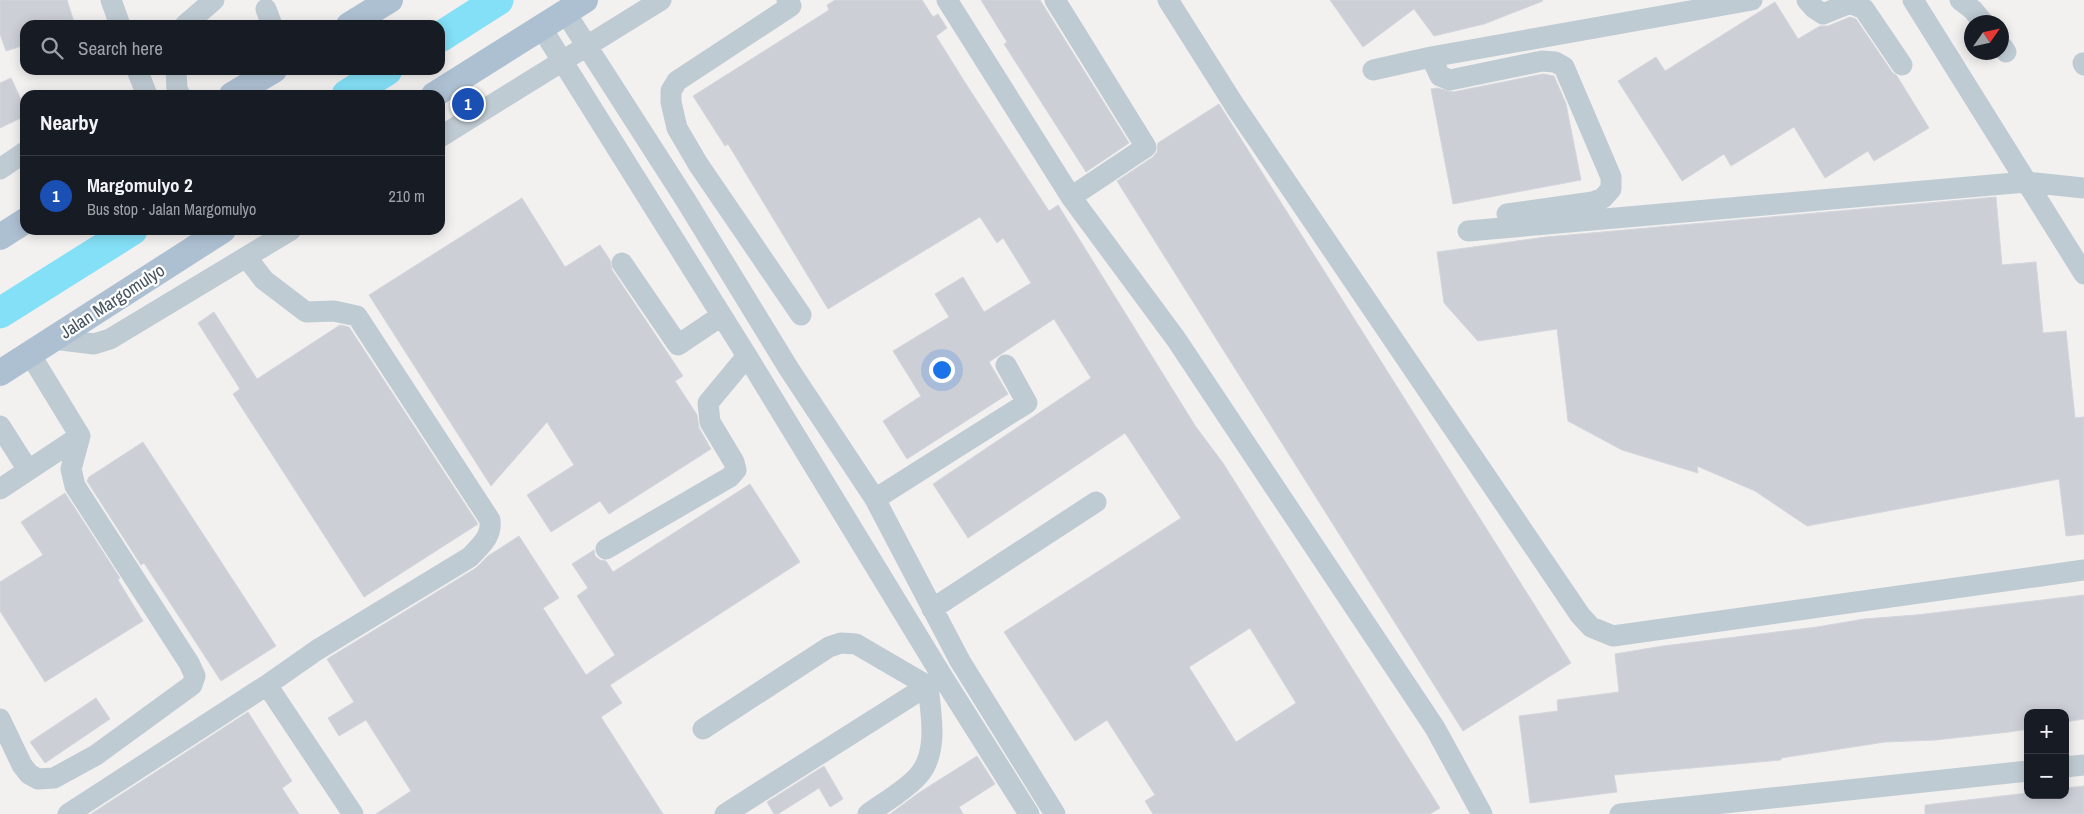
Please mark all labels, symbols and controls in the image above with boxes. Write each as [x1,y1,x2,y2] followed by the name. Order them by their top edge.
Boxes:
[1964,15,2009,60] north arrow
[20,20,445,75] search box
[38,34,66,62] icon: search
[78,35,163,61] text: Search here
[452,85,484,123] pin: 1
[40,108,98,137] text: Nearby
[87,172,193,198] text: Margomulyo 2
[52,185,60,207] text: 1
[389,185,425,207] text: 210 m
[87,198,256,220] text: Bus stop · Jalan Margomulyo
[55,258,169,344] street label: Jalan Margomulyo
[929,357,955,383] your location
[2024,709,2069,799] map controls
[2024,709,2069,754] button: +
[2024,754,2069,799] button: −

